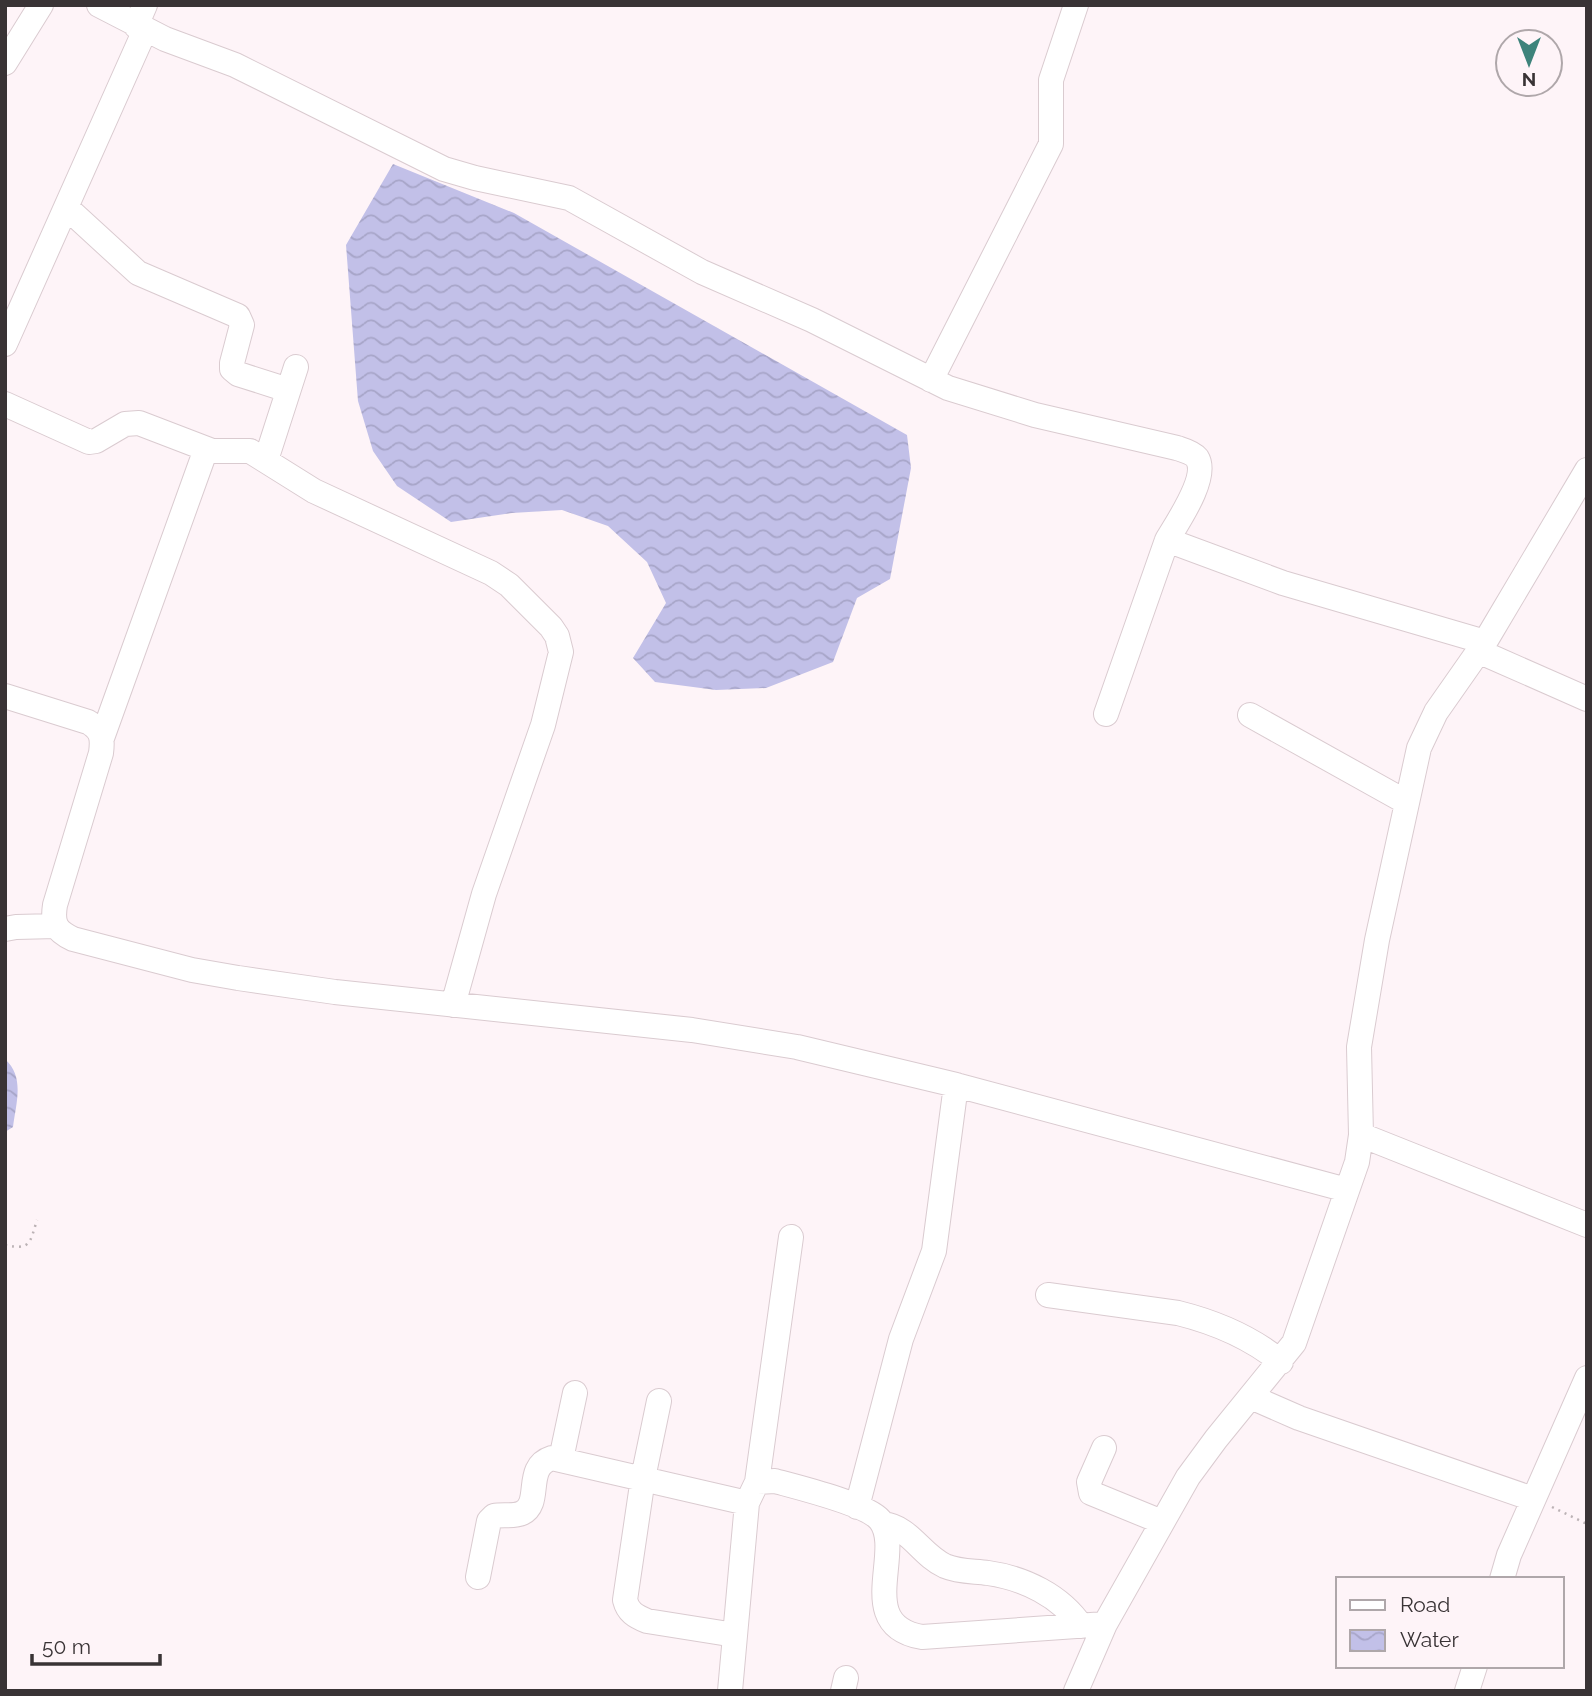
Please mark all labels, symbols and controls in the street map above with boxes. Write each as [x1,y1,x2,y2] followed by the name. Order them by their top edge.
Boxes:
[1494,28,1564,98] north arrow
[1522,69,1536,91] text: N
[1336,1577,1564,1668] legend
[1400,1592,1450,1617] text: Road
[32,1622,159,1666] scale bar
[1400,1627,1459,1652] text: Water
[42,1634,91,1659] text: 50 m

